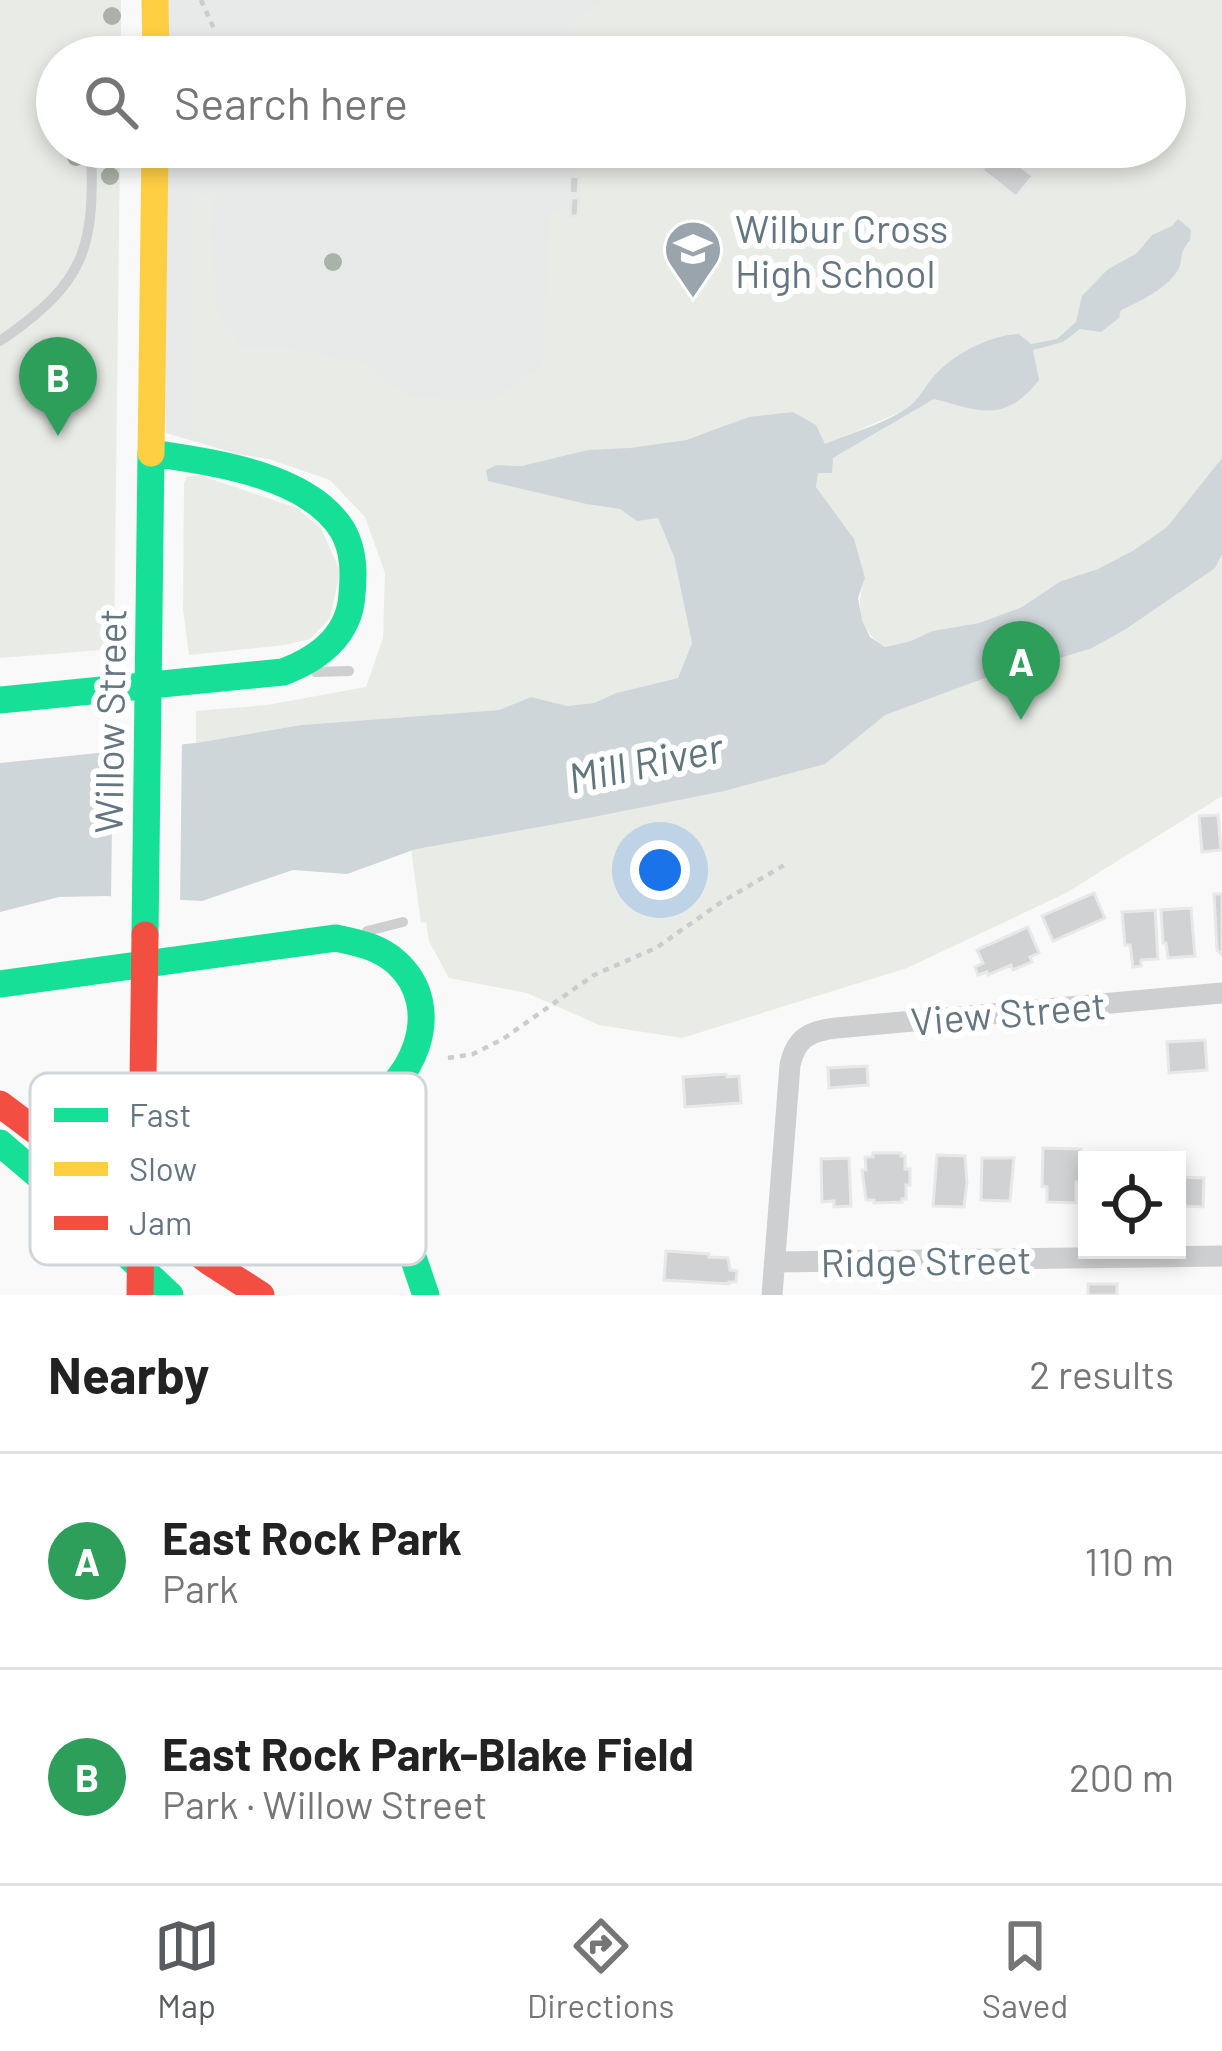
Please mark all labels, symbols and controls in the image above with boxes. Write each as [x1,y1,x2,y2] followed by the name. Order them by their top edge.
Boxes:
[36,36,1186,168] search box
[78,69,144,135] icon: search
[174,75,408,129] text: Search here
[735,204,948,296] place label: Wilbur Cross High School
[662,218,724,300] school or university icon: Wilbur Cross High School
[19,337,97,436] pin: B
[84,608,134,834] street label: Willow Street
[982,621,1060,720] pin: A
[563,720,728,802] water label: Mill River
[630,840,690,900] your location
[909,980,1107,1044] street label: View Street
[30,1073,426,1265] legend
[129,1094,191,1134] text: Fast
[129,1148,197,1188] text: Slow
[1078,1151,1186,1259] map controls
[1078,1151,1186,1259] button: locate
[129,1202,192,1242] text: Jam
[820,1235,1032,1285] street label: Ridge Street
[48,1343,209,1404] text: Nearby
[1029,1350,1174,1397] text: 2 results
[162,1510,462,1564] text: East Rock Park
[74,1537,100,1584] text: A
[1084,1537,1174,1584] text: 110 m
[162,1564,239,1611] text: Park
[162,1726,694,1780] text: East Rock Park-Blake Field
[75,1753,99,1800] text: B
[1069,1753,1174,1800] text: 200 m
[162,1780,487,1827] text: Park · Willow Street
[154,1913,220,2025] tab: Map
[527,1913,674,2025] tab: Directions
[982,1913,1068,2025] tab: Saved

